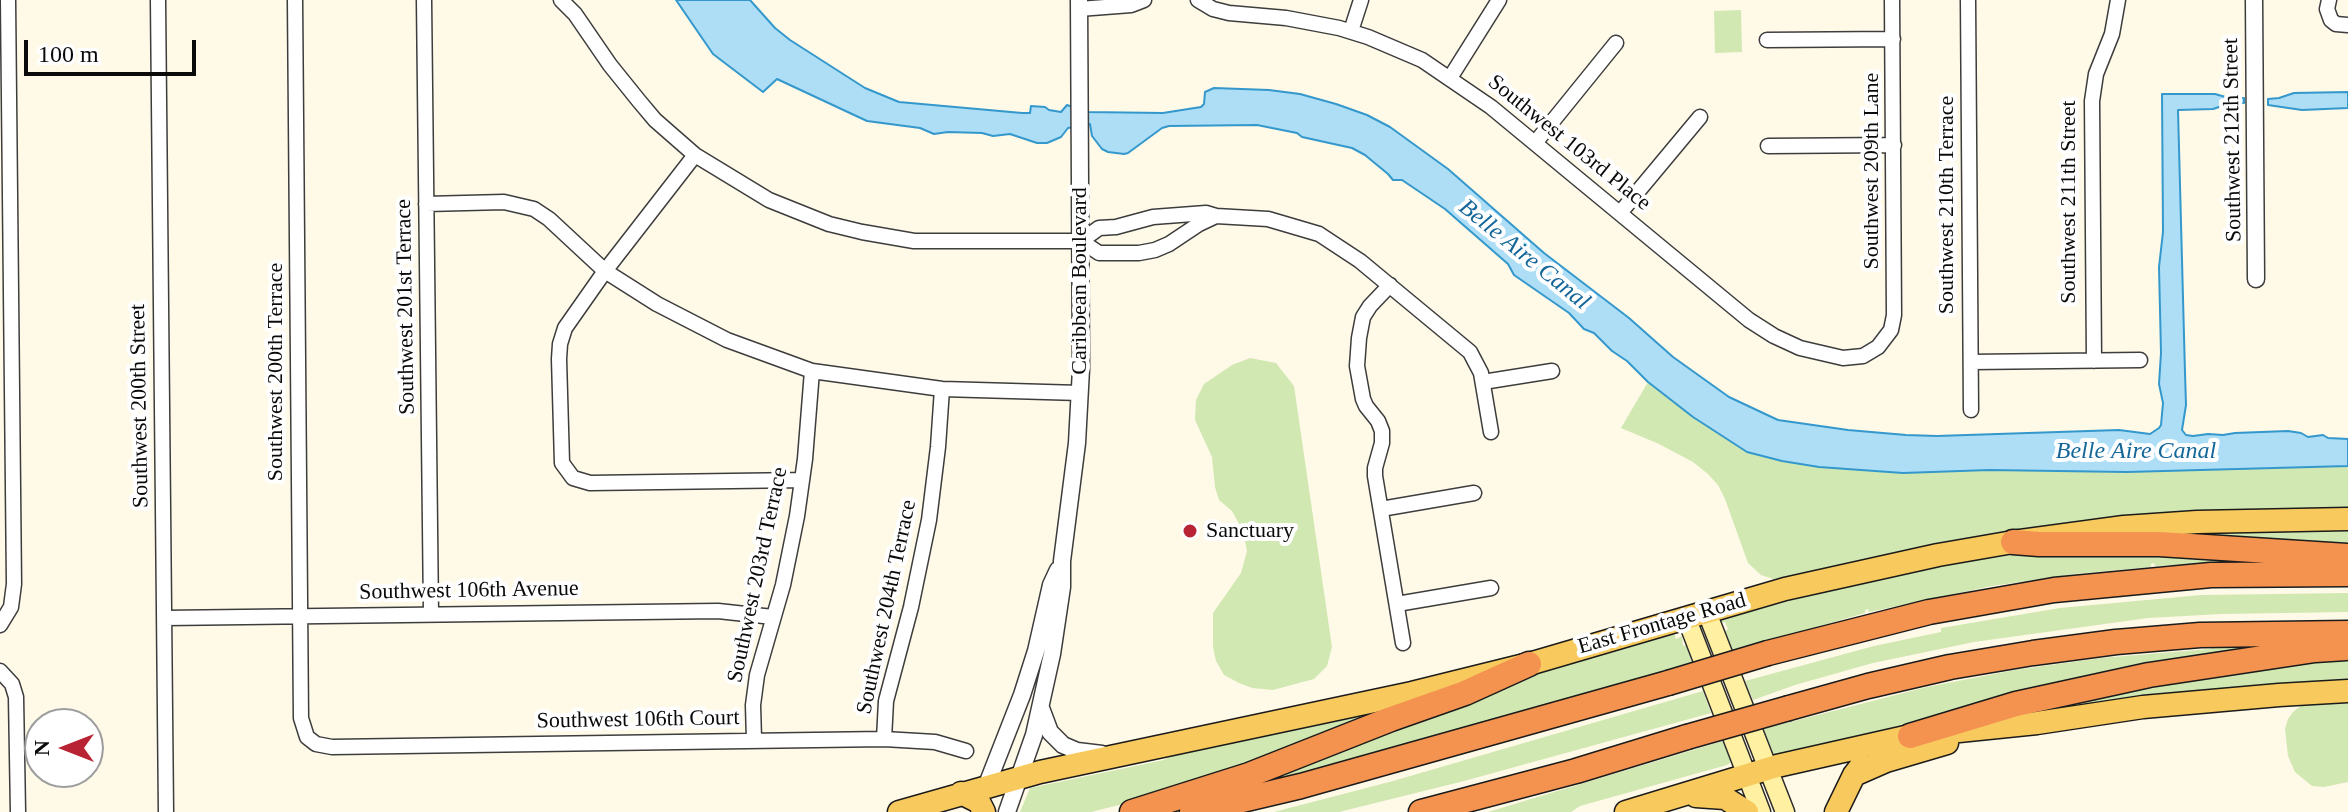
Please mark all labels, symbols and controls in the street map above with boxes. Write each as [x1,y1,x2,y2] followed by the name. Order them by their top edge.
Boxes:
[28,24,200,74] scale bar
[2218,38,2248,242] street label: Southwest 212th Street
[38,41,99,67] text: 100 m
[1482,69,1656,217] street label: Southwest 103rd Place
[1859,73,1885,269] street label: Southwest 209th Lane
[1934,96,1960,314] street label: Southwest 210th Terrace
[2056,100,2082,304] street label: Southwest 211th Street
[1067,187,1093,375] street label: Caribbean Boulevard
[1453,193,1595,317] water label: Belle Aire Canal
[391,199,421,415] street label: Southwest 201st Terrace
[263,263,289,481] street label: Southwest 200th Terrace
[125,304,155,508] street label: Southwest 200th Street
[2056,438,2216,466] water label: Belle Aire Canal
[722,465,794,685] street label: Southwest 203rd Terrace
[851,497,923,717] street label: Southwest 204th Terrace
[1206,518,1294,544] place label: Sanctuary
[1181,522,1199,540] marker: Sanctuary
[359,576,579,606] street label: Southwest 106th Avenue
[1575,587,1749,661] street label: East Frontage Road
[536,705,740,735] street label: Southwest 106th Court
[24,708,104,788] north arrow
[29,740,54,756] text: N

